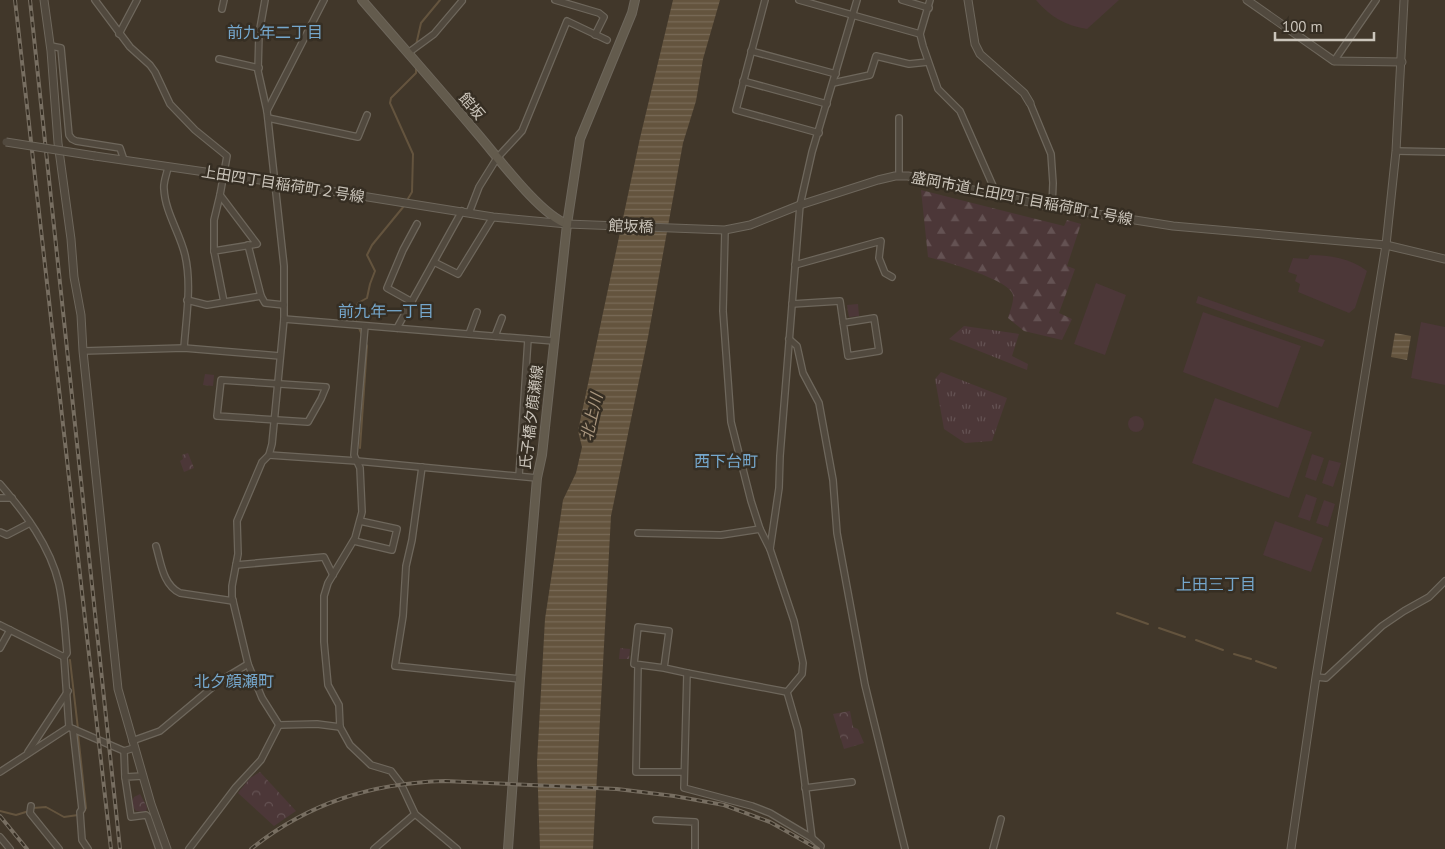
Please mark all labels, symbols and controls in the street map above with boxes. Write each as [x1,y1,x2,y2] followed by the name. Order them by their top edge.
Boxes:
[1275,10,1374,42] scale bar
[1282,17,1323,36] text: 100 m
[227,22,323,42] district label: 前九年二丁目
[455,88,489,124] street label: 館坂
[200,162,366,206] street label: 上田四丁目稲荷町２号線
[910,167,1134,229] street label: 盛岡市道上田四丁目稲荷町１号線
[608,216,654,236] street label: 館坂橋
[338,301,434,321] district label: 前九年一丁目
[515,364,547,470] street label: 氏子橋夕顔瀬線
[576,389,607,443] water label: 北上川
[694,451,758,471] district label: 西下台町
[1176,574,1256,594] district label: 上田三丁目
[194,671,274,691] district label: 北夕顔瀬町

